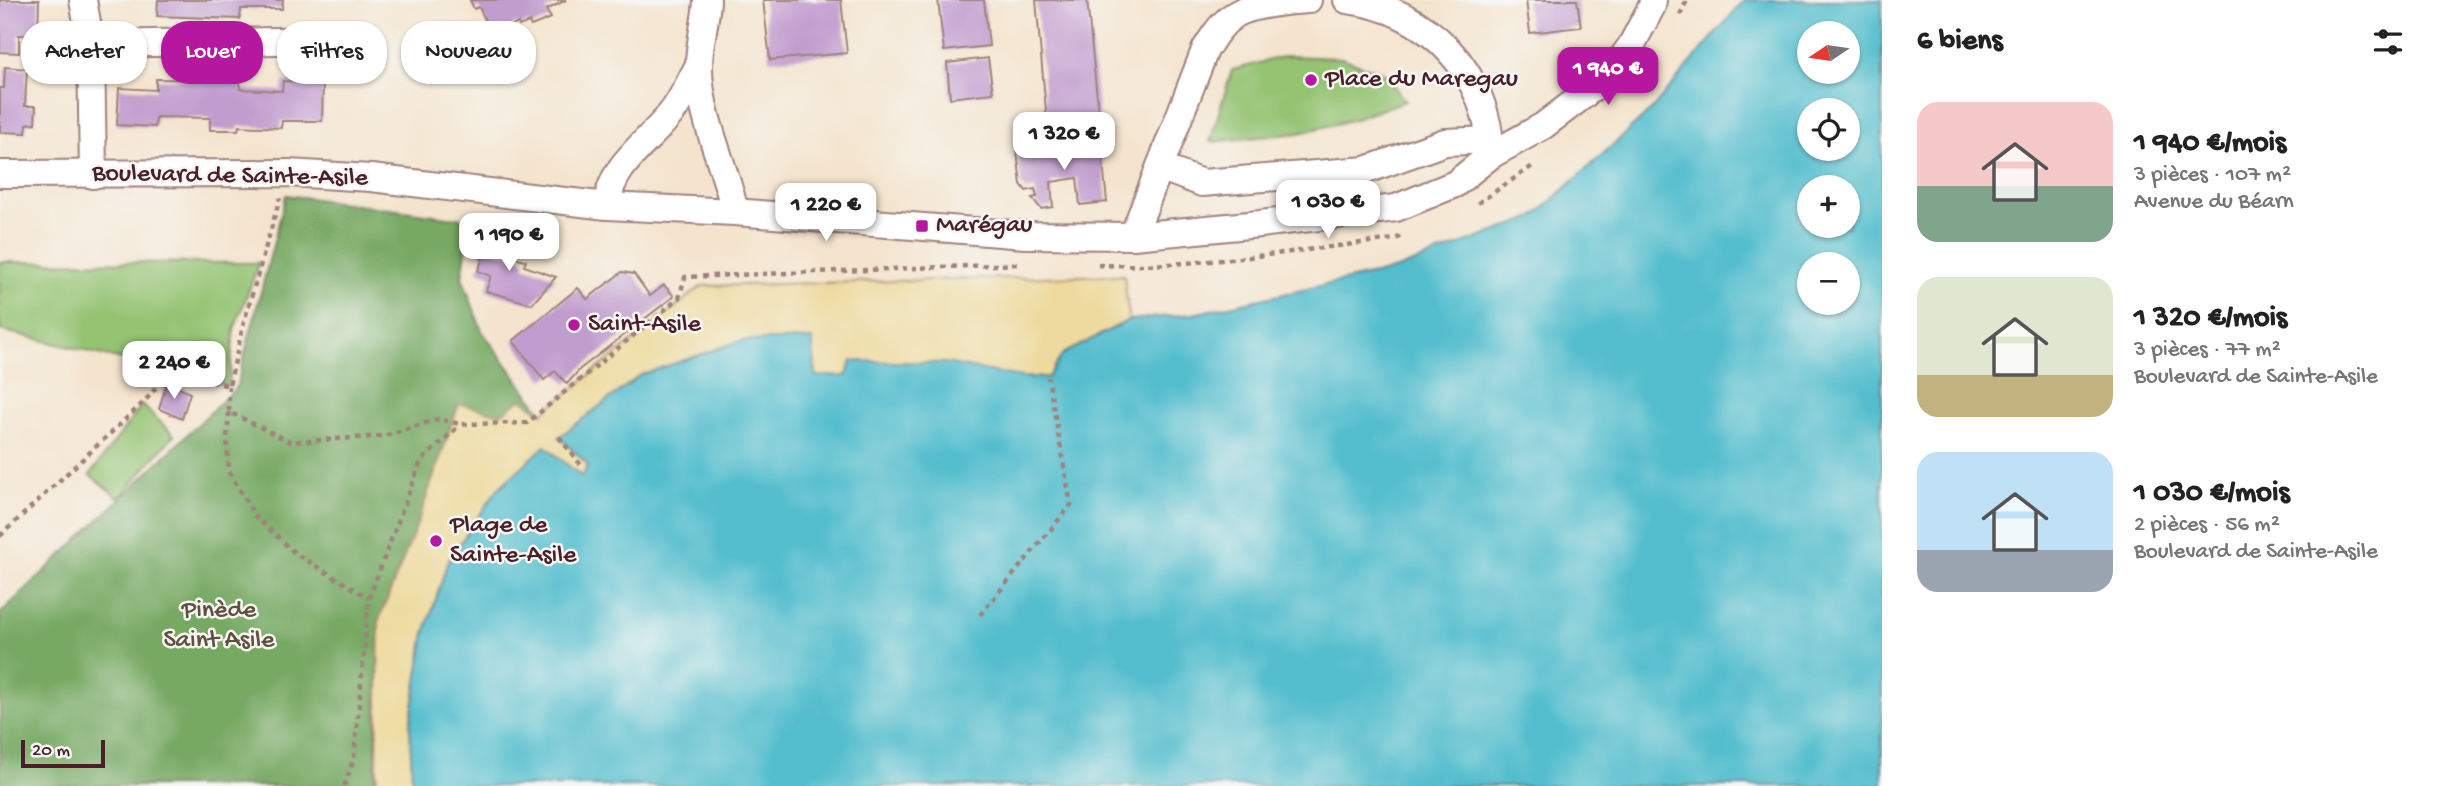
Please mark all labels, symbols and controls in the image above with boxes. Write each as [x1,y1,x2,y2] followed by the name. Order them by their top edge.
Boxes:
[21,21,147,84] chip: Acheter
[161,21,263,84] chip: Louer
[277,21,387,84] chip: Filtres
[401,21,536,84] chip: Nouveau
[1797,21,1860,84] north arrow
[1797,21,1860,315] map controls
[2369,23,2407,61] icon: filters
[1917,25,2002,60] text: 6 biens
[1543,48,1673,107] pin: 1 940 €
[1573,56,1643,83] text: 1 940 €
[1324,65,1518,96] place label: Place du Maregau
[1303,72,1319,88] marker: Place du Maregau
[1797,98,1860,161] button: locate
[999,113,1129,172] pin: 1 320 €
[1029,121,1099,148] text: 1 320 €
[2134,127,2286,162] text: 1 940 €/mois
[1973,130,2057,214] icon: home
[91,159,369,195] street label: Boulevard de Sainte-Asile
[2134,162,2291,189] text: 3 pièces · 107 m²
[1797,175,1860,238] button: +
[1263,180,1393,240] pin: 1 030 €
[761,184,891,243] pin: 1 220 €
[1292,189,1364,216] text: 1 030 €
[2134,189,2294,216] text: Avenue du Béarn
[791,192,861,219] text: 1 220 €
[936,211,1033,242] place label: Marégau
[444,214,574,273] pin: 1 190 €
[914,218,930,234] marker: Marégau
[475,222,543,249] text: 1 190 €
[1797,252,1860,315] button: −
[2134,302,2287,337] text: 1 320 €/mois
[1973,305,2057,389] icon: home
[588,310,702,341] place label: Saint-Asile
[566,317,582,333] marker: Saint-Asile
[2134,337,2281,364] text: 3 pièces · 77 m²
[109,342,239,401] pin: 2 240 €
[138,350,210,377] text: 2 240 €
[2134,364,2378,391] text: Boulevard de Sainte-Asile
[2134,477,2289,512] text: 1 030 €/mois
[1973,480,2057,564] icon: home
[449,511,577,572] place label: Plage de Sainte-Asile
[2134,512,2280,539] text: 2 pièces · 56 m²
[428,533,444,549] marker: Plage de Sainte-Asile
[2134,539,2378,566] text: Boulevard de Sainte-Asile
[164,596,275,657] park label: Pinède Saint Asile
[21,737,105,769] scale bar
[32,740,70,763] text: 20 m

